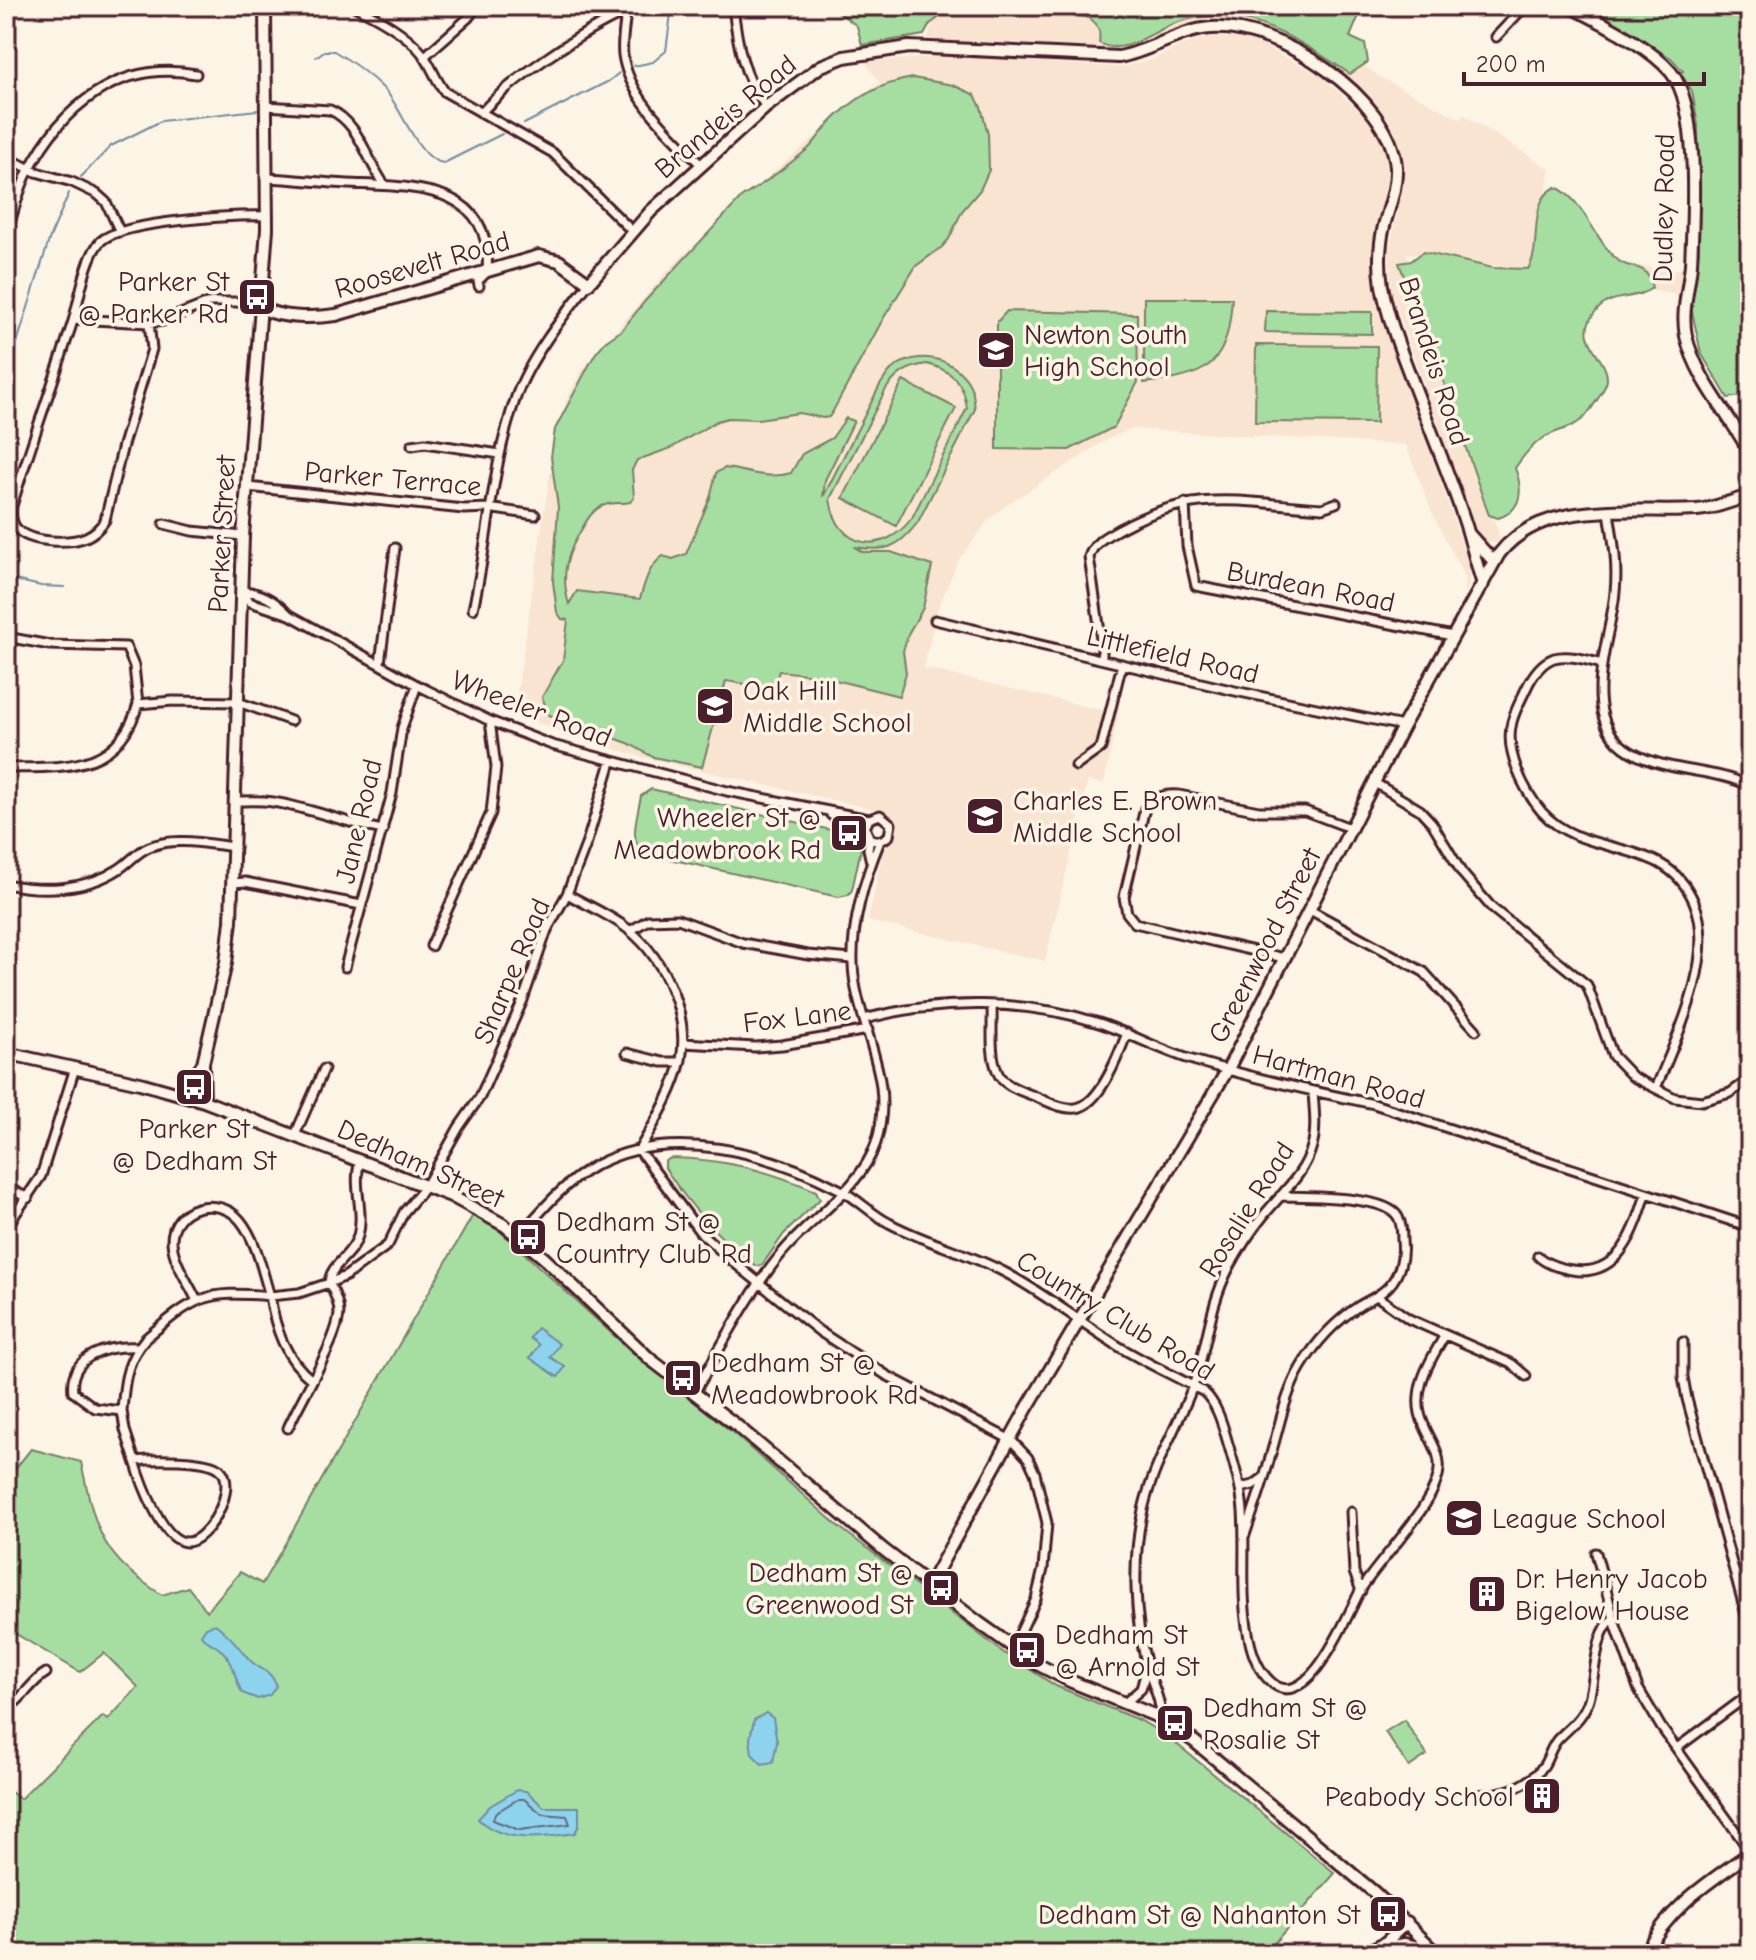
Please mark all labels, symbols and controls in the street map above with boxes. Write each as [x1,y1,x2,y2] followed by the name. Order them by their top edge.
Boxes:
[1464,36,1704,86] scale bar
[648,48,803,185] street label: Brandeis Road
[1476,50,1546,78] text: 200 m
[1647,133,1681,283] street label: Dudley Road
[331,225,513,305] street label: Roosevelt Road
[78,266,230,330] place label: Parker St @ Parker Rd
[1392,273,1476,449] street label: Brandeis Road
[236,276,278,318] bus stop icon: Parker St @ Parker Rd
[1024,319,1188,383] place label: Newton South High School
[975,329,1017,371] school or university icon: Newton South High School
[202,454,242,614] street label: Parker Street
[303,455,483,503] street label: Parker Terrace
[1224,555,1398,619] street label: Burdean Road
[1084,620,1262,690] street label: Littlefield Road
[447,664,616,754] street label: Wheeler Road
[743,675,912,739] place label: Oak Hill Middle School
[694,685,736,727] school or university icon: Oak Hill Middle School
[329,756,389,886] street label: Jane Road
[1013,785,1217,849] place label: Charles E. Brown Middle School
[964,795,1006,837] school or university icon: Charles E. Brown Middle School
[614,802,821,866] place label: Wheeler St @ Meadowbrook Rd
[828,812,870,854] bus stop icon: Wheeler St @ Meadowbrook Rd
[1202,842,1328,1048] street label: Greenwood Street
[467,894,557,1049] street label: Sharpe Road
[741,994,853,1040] street label: Fox Lane
[1249,1039,1428,1115] street label: Hartman Road
[173,1066,215,1108] bus stop icon: Parker St @ Dedham St
[112,1113,277,1177] place label: Parker St @ Dedham St
[333,1113,510,1215] street label: Dedham Street
[1193,1136,1301,1283] street label: Rosalie Road
[556,1206,752,1270] place label: Dedham St @ Country Club Rd
[507,1216,549,1258] bus stop icon: Dedham St @ Country Club Rd
[1011,1244,1220,1388] street label: Country Club Road
[711,1347,918,1411] place label: Dedham St @ Meadowbrook Rd
[662,1357,704,1399] bus stop icon: Dedham St @ Meadowbrook Rd
[1443,1497,1485,1539] school or university icon: League School
[1492,1503,1666,1535] place label: League School
[745,1557,914,1621] place label: Dedham St @ Greenwood St
[1515,1563,1708,1627] place label: Dr. Henry Jacob Bigelow House
[920,1567,962,1609] bus stop icon: Dedham St @ Greenwood St
[1466,1573,1508,1615] building icon: Dr. Henry Jacob Bigelow House
[1055,1619,1200,1683] place label: Dedham St @ Arnold St
[1006,1629,1048,1671] bus stop icon: Dedham St @ Arnold St
[1203,1692,1368,1756] place label: Dedham St @ Rosalie St
[1154,1702,1196,1744] bus stop icon: Dedham St @ Rosalie St
[1521,1775,1563,1817] building icon: Peabody School
[1325,1781,1514,1813] place label: Peabody School
[1367,1893,1409,1935] bus stop icon: Dedham St @ Nahanton St
[1038,1899,1361,1931] place label: Dedham St @ Nahanton St

